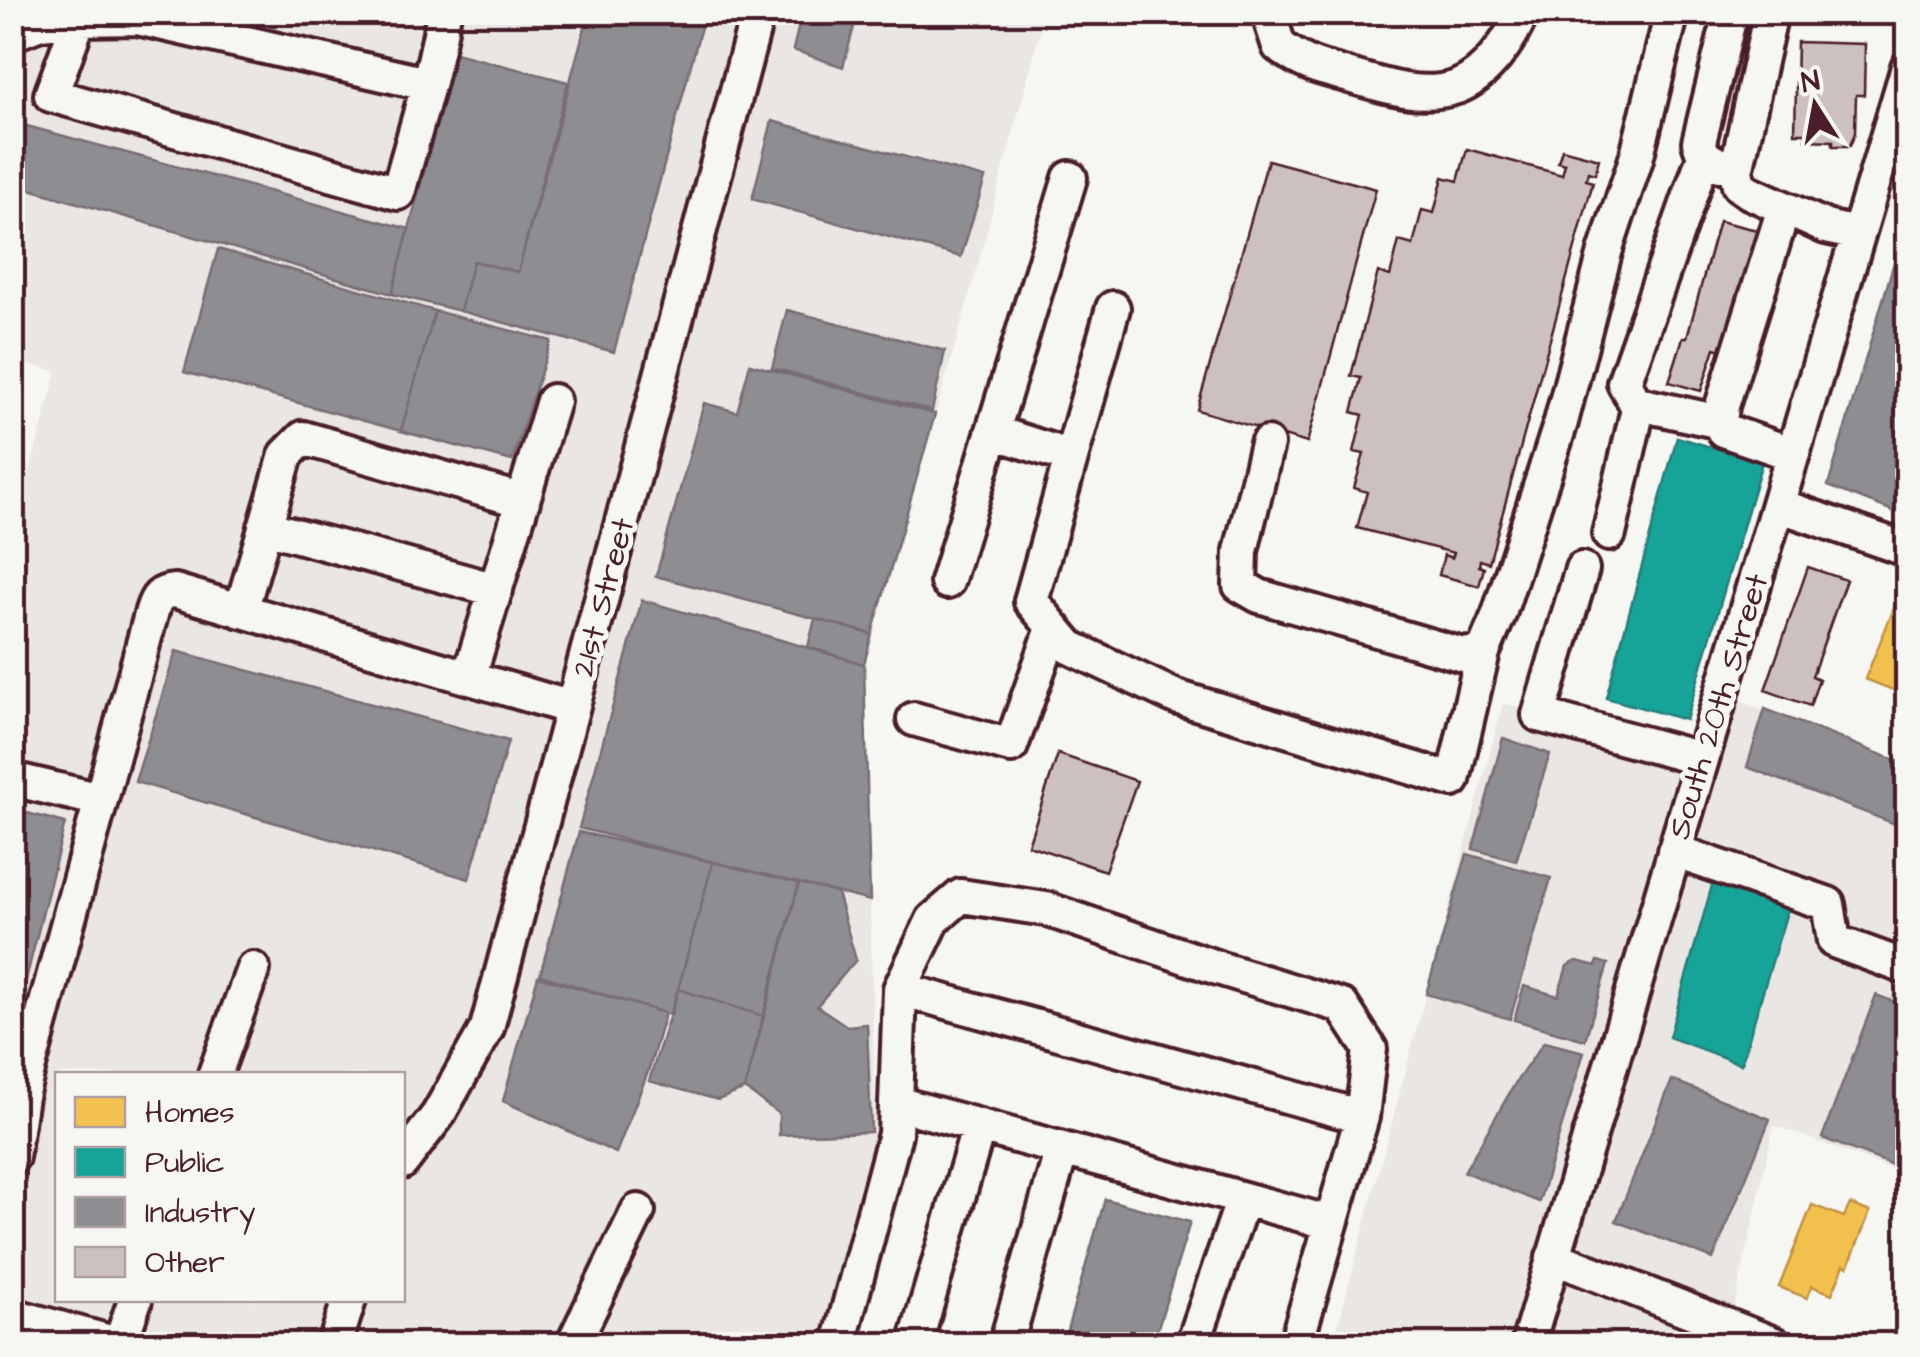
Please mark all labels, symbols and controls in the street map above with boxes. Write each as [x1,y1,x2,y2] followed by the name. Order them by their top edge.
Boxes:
[1765,55,1865,155] north arrow
[1798,61,1823,103] text: N
[561,513,646,682] street label: 21st Street
[1657,568,1780,845] street label: South 20th Street
[55,1072,405,1302] legend
[145,1092,235,1134] text: Homes
[145,1142,224,1184] text: Public
[145,1192,255,1235] text: Industry
[145,1242,225,1284] text: Other

